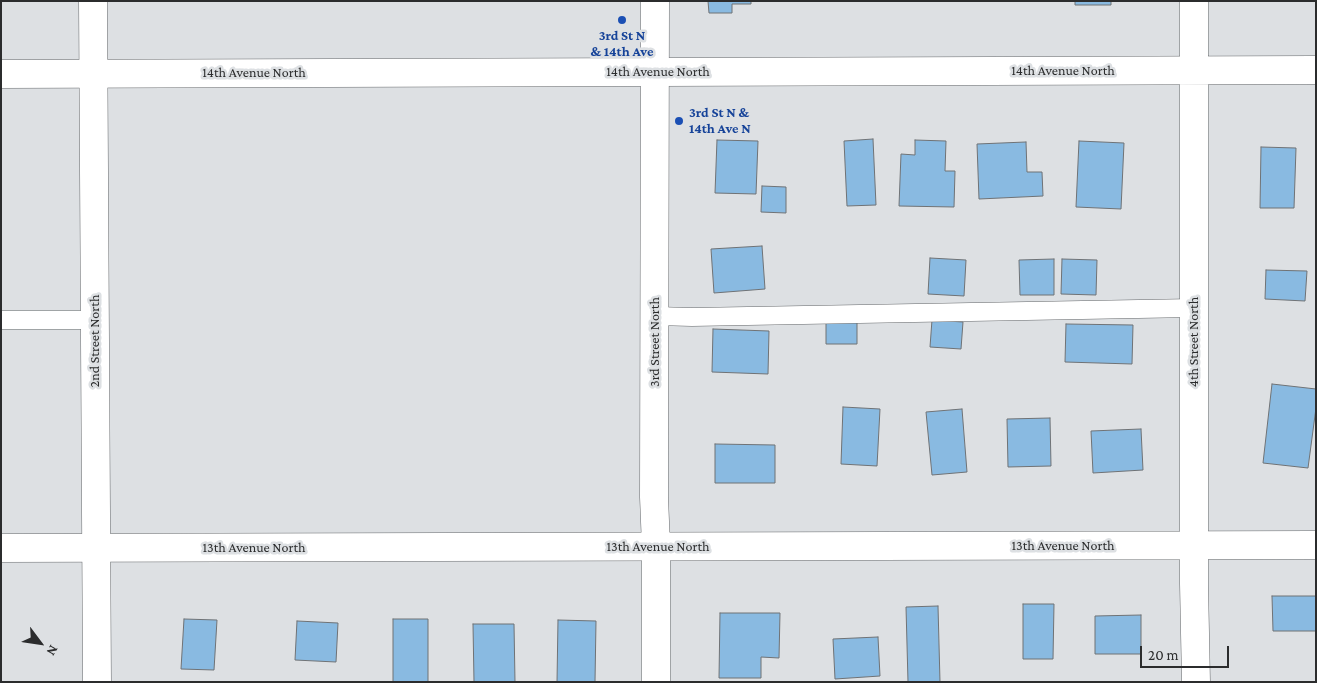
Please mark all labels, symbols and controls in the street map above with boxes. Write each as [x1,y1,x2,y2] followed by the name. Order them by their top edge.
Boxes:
[616,14,628,26] marker: 3rd St N & 14th Ave
[591,28,653,60] place label: 3rd St N & 14th Ave
[1011,63,1115,79] street label: 14th Avenue North
[606,64,710,80] street label: 14th Avenue North
[202,65,306,81] street label: 14th Avenue North
[689,105,751,138] place label: 3rd St N & 14th Ave N
[673,115,685,127] marker: 3rd St N & 14th Ave N
[87,295,103,387] street label: 2nd Street North
[647,297,663,387] street label: 3rd Street North
[1186,297,1202,387] street label: 4th Street North
[1011,538,1115,554] street label: 13th Avenue North
[606,539,710,555] street label: 13th Avenue North
[202,540,306,556] street label: 13th Avenue North
[15,618,65,668] north arrow
[1142,636,1231,668] scale bar
[44,643,62,659] text: N
[1148,647,1179,663] text: 20 m

